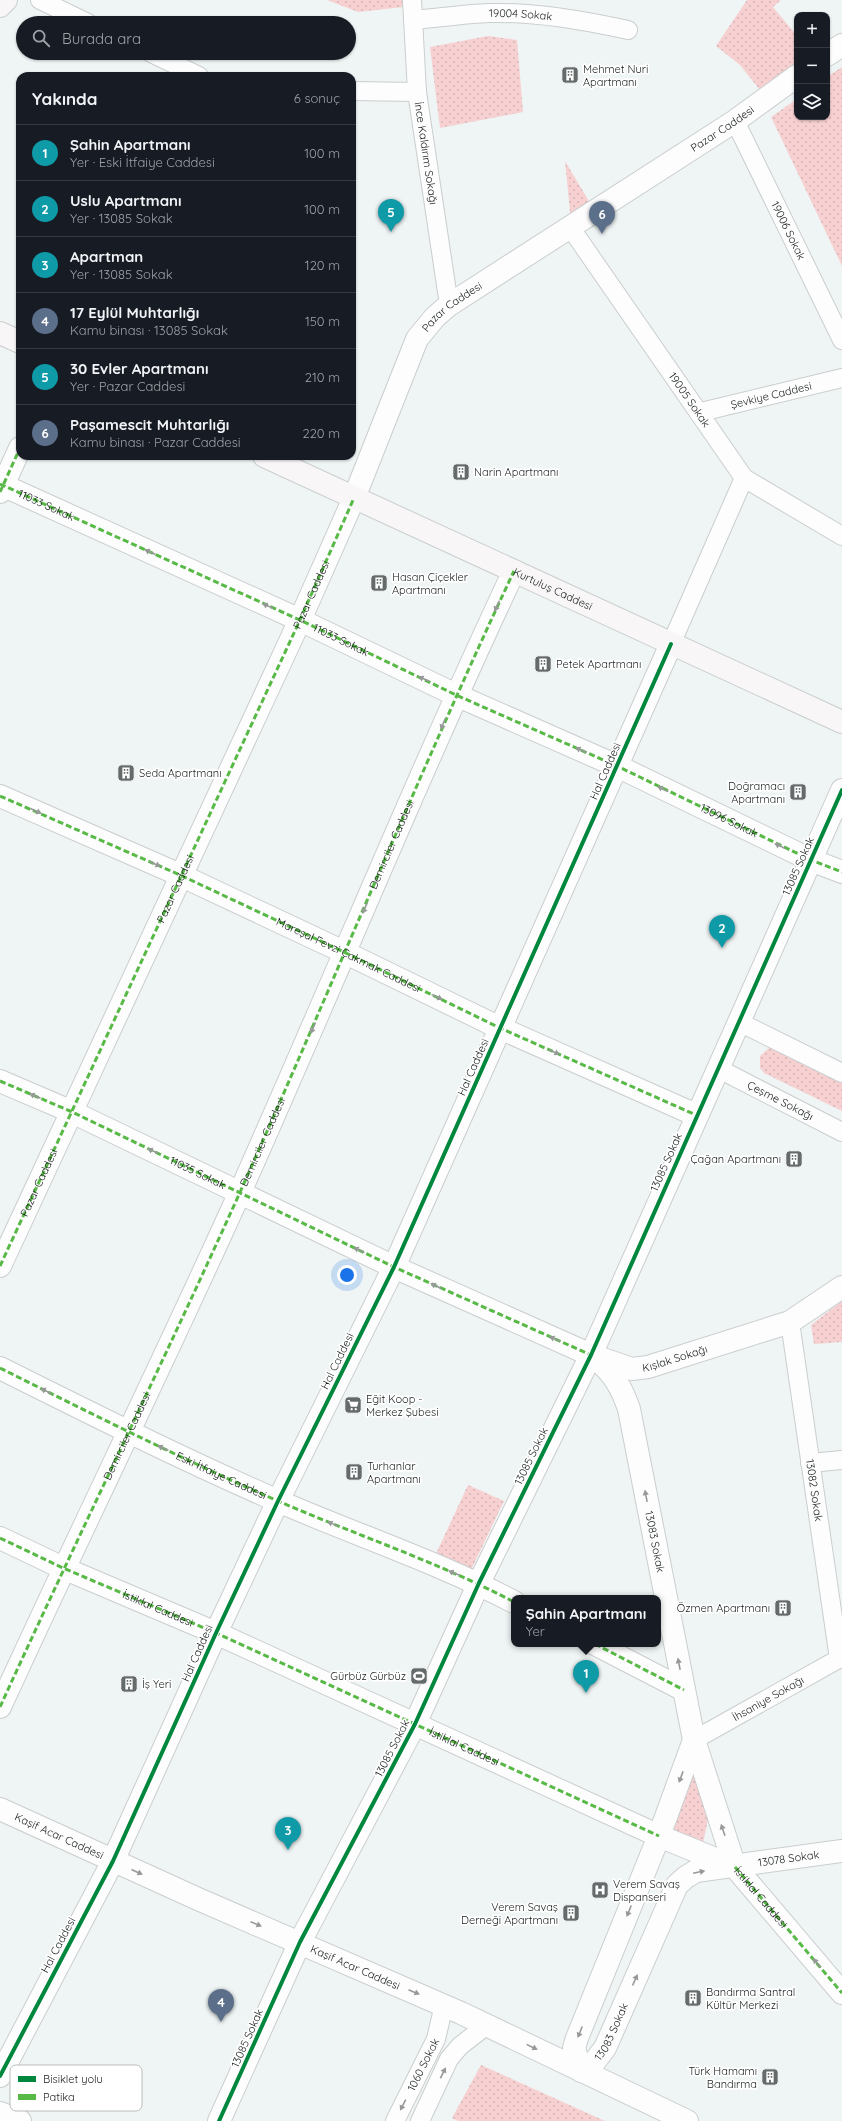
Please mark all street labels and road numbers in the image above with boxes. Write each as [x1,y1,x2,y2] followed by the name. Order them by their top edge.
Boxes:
[489,6,553,23] street label: 19004 Sokak
[412,101,441,206] street label: İnce Kaldırım Sokağı
[688,103,757,155] street label: Pazar Caddesi
[768,199,809,262] street label: 19006 Sokak
[419,279,485,335] street label: Pazar Caddesi
[666,369,714,430] street label: 19005 Sokak
[729,379,813,412] street label: Şevkiye Caddesi
[16,486,77,524] street label: 11033 Sokak
[290,558,332,631] street label: Pazar Caddesi
[511,565,595,613] street label: Kurtuluş Caddesi
[311,620,372,659] street label: 11033 Sokak
[586,740,624,802] street label: Hal Caddesi
[366,798,417,891] street label: Demirciler Caddesi
[698,800,760,840] street label: 13096 Sokak
[779,834,817,897] street label: 13085 Sokak
[153,852,197,925] street label: Pazar Caddesi
[274,914,423,995] street label: Mareşal Fevzi Çakmak Caddesi
[454,1036,492,1098] street label: Hal Caddesi
[745,1078,816,1123] street label: Çeşme Sokağı
[237,1095,288,1188] street label: Demirciler Caddesi
[647,1130,685,1193] street label: 13085 Sokak
[17,1146,61,1219] street label: Pazar Caddesi
[167,1153,228,1192] street label: 11035 Sokak
[317,1331,357,1391] street label: Hal Caddesi
[641,1342,709,1375] street label: Kışlak Sokağı
[100,1390,153,1482] street label: Demirciler Caddesi
[511,1425,551,1487] street label: 13085 Sokak
[174,1448,269,1502] street label: Eski İtfaiye Caddesi
[803,1458,826,1522] street label: 13082 Sokak
[642,1510,668,1574] street label: 13083 Sokak
[120,1587,196,1630] street label: İstiklal Caddesi
[178,1622,216,1684] street label: Hal Caddesi
[730,1673,806,1724] street label: İhsaniye Sokağı
[372,1717,412,1779] street label: 13085 Sokak
[427,1725,501,1769] street label: İstiklal Caddesi
[12,1810,106,1862] street label: Kaşif Acar Caddesi
[757,1847,820,1869] street label: 13078 Sokak
[731,1864,791,1931] street label: İstiklal Caddesi
[37,1915,79,1975] street label: Hal Caddesi
[308,1942,402,1993] street label: Kaşif Acar Caddesi
[591,2001,631,2063] street label: 13083 Sokak
[228,2006,266,2069] street label: 13085 Sokak
[404,2036,442,2093] street label: 1060 Sokak

